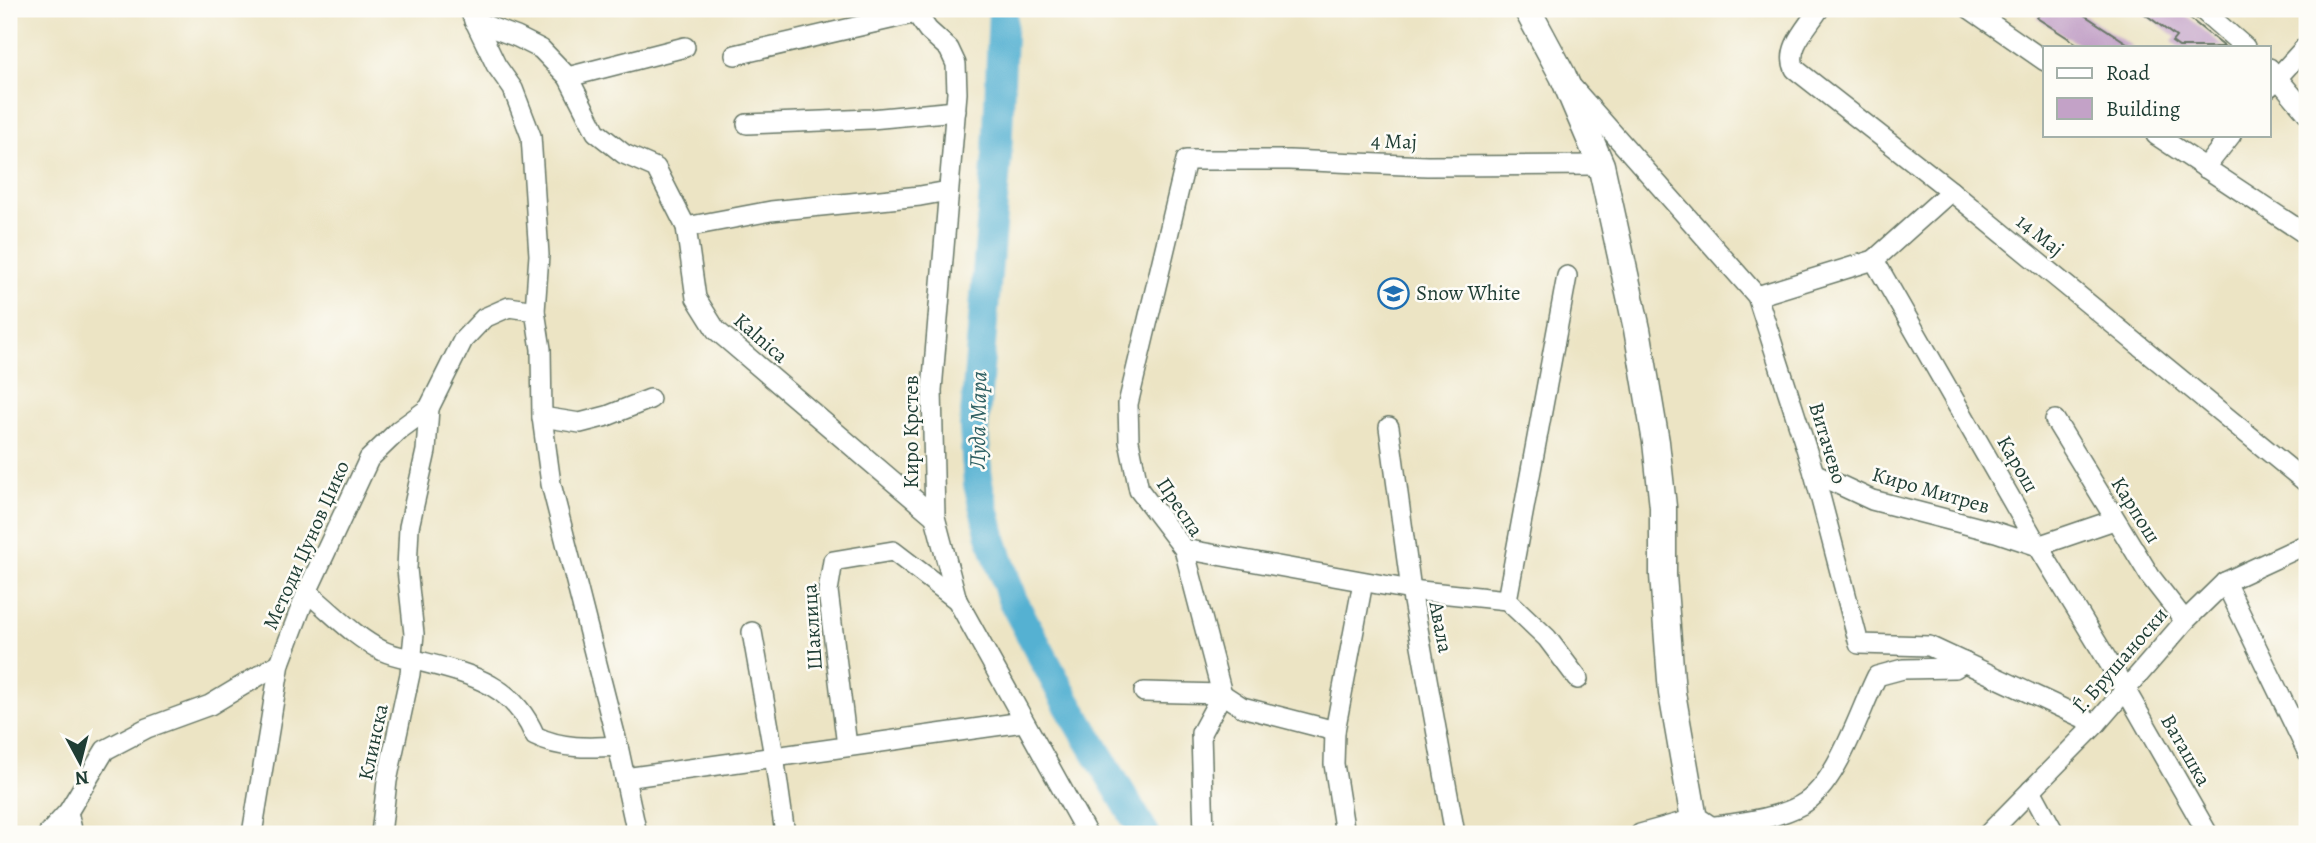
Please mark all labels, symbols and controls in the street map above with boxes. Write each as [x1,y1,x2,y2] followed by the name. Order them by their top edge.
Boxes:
[2043,46,2270,136] legend
[2106,59,2150,87] text: Road
[2106,95,2181,123] text: Building
[1370,126,1418,156] street label: 4 Мај
[2010,207,2070,263] street label: 14 Мај
[1376,276,1410,310] school or university icon: Snow White
[1416,279,1520,307] place label: Snow White
[728,307,794,370] street label: Kalnica
[962,370,994,470] water label: Луда Мара
[897,375,925,489] street label: Киро Крстев
[1802,399,1854,487] street label: Витачево
[1990,430,2046,498] street label: Карош
[256,456,356,634] street label: Методи Џунов Џико
[1869,460,1993,520] street label: Киро Митрев
[2105,471,2167,549] street label: Карпош
[1150,472,1210,543] street label: Преспа
[795,582,829,671] street label: Шаклица
[1422,598,1460,655] street label: Авала
[2066,601,2174,719] street label: Ѓ. Брушаноски
[351,701,395,783] street label: Клинска
[2154,709,2218,791] street label: Ваташка
[46,728,116,798] north arrow
[73,764,90,792] text: N

